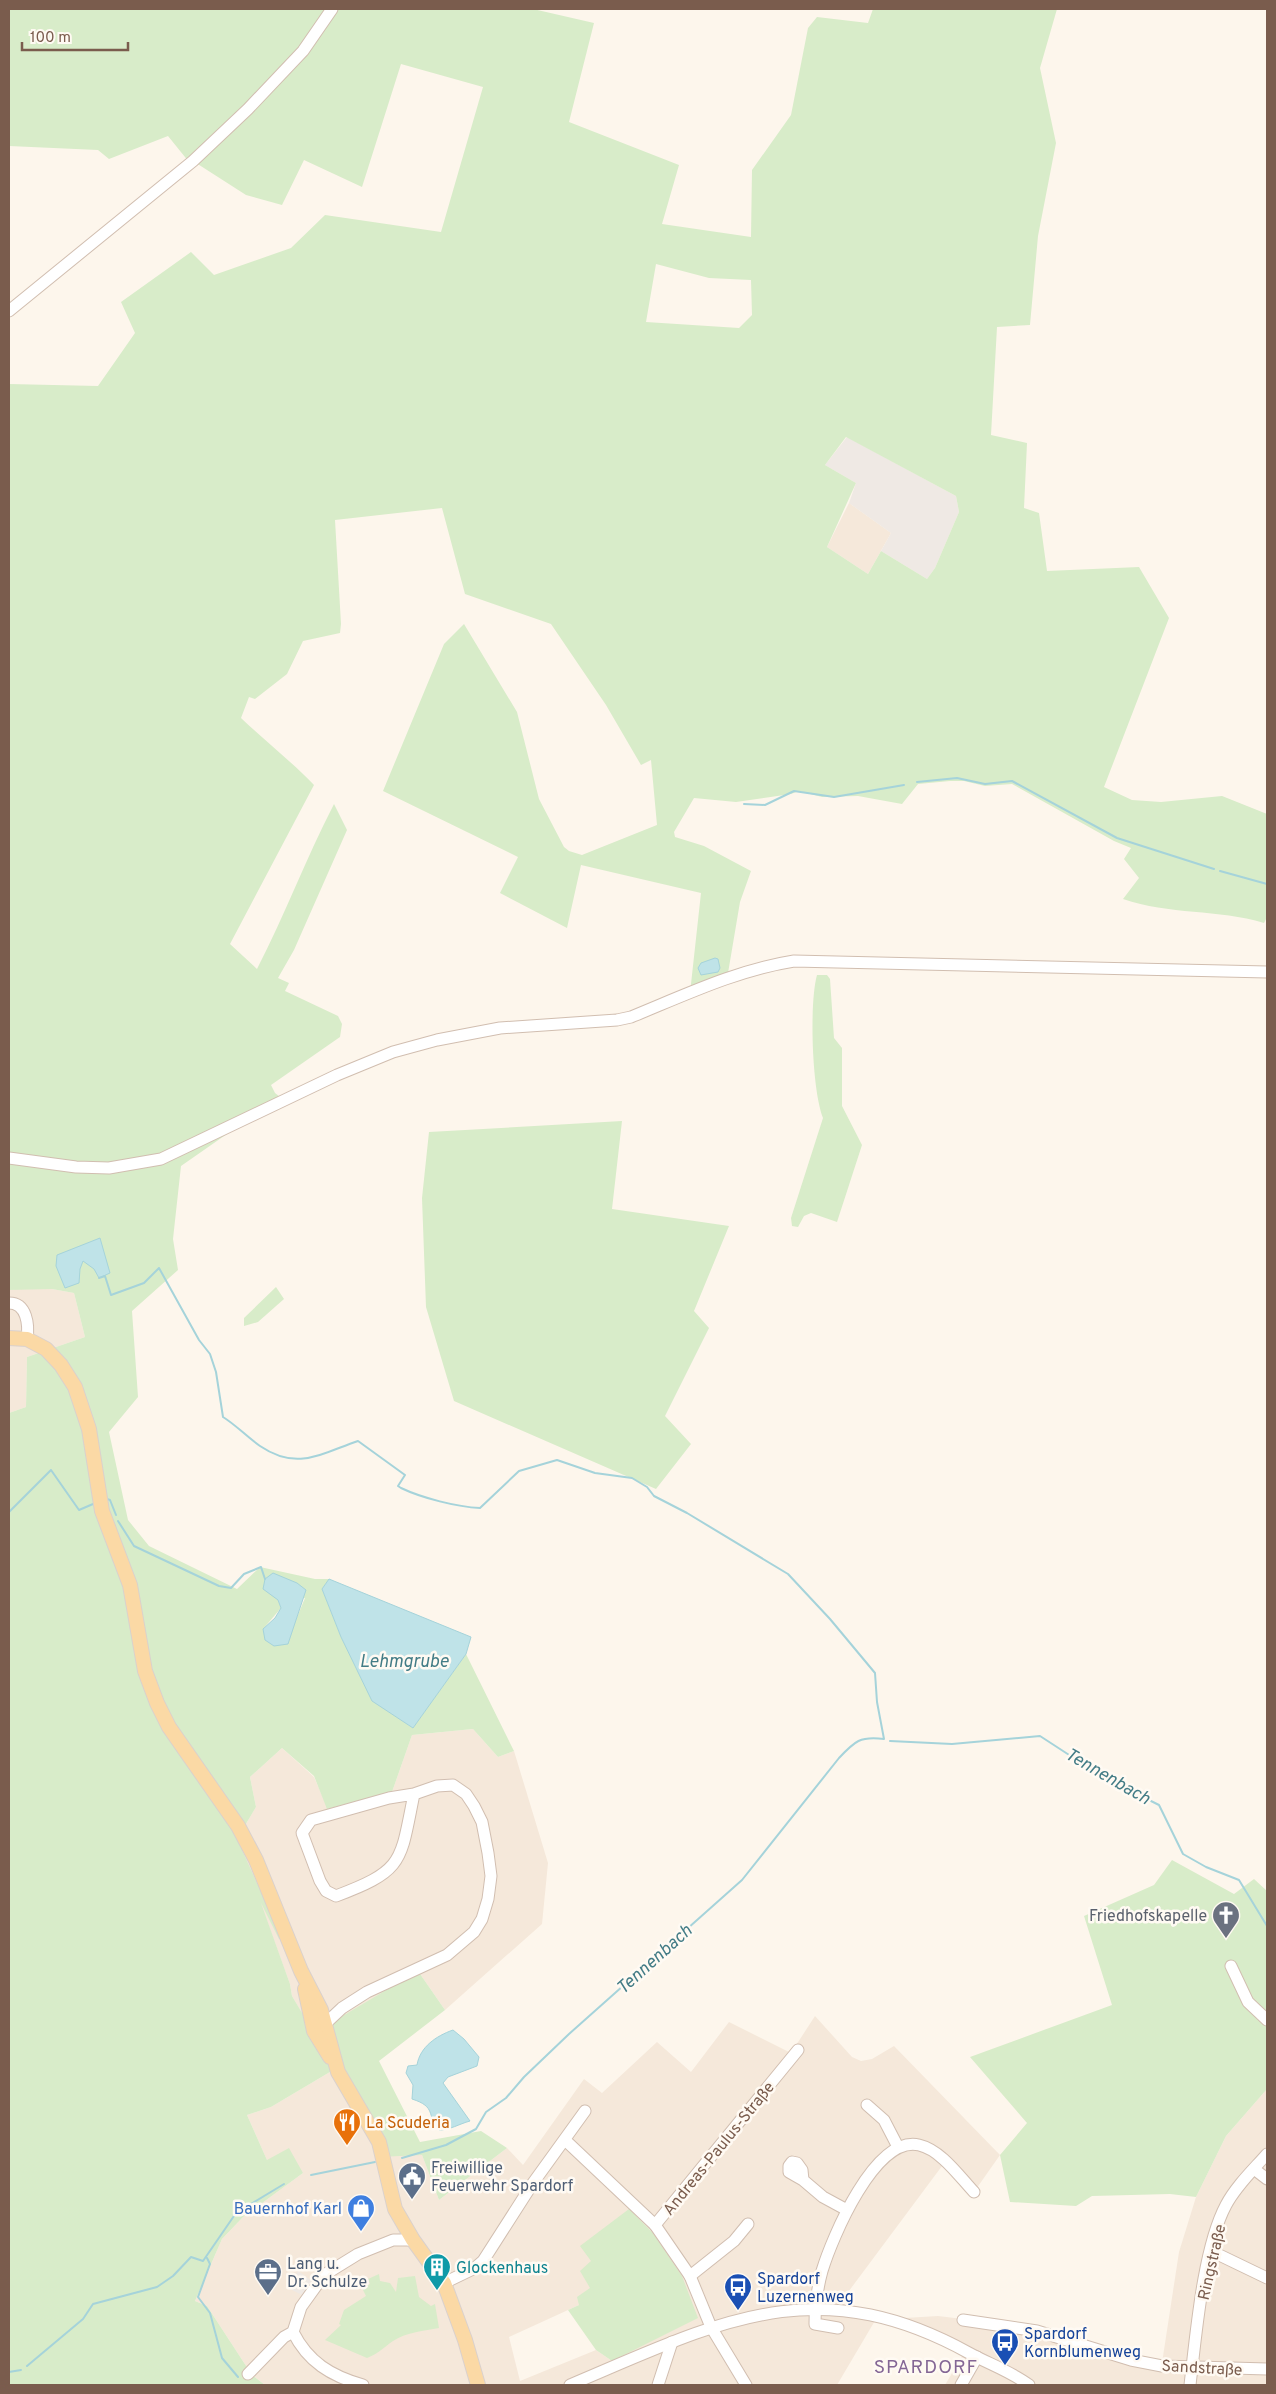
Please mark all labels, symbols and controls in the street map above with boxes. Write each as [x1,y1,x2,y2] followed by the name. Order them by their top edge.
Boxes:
[22,20,129,52] scale bar
[30,29,71,48] text: 100 m
[359,1651,449,1674] water label: Lehmgrube
[1061,1744,1154,1811] water label: Tennenbach
[1211,1900,1241,1939] church icon: Friedhofskapelle
[1089,1907,1207,1927] place label: Friedhofskapelle
[612,1920,698,2000] water label: Tennenbach
[659,2078,780,2220] street label: Andreas-Paulus-Straße
[332,2107,362,2146] restaurant icon: La Scuderia
[366,2114,450,2134] place label: La Scuderia
[431,2159,574,2197] place label: Freiwillige Feuerwehr Spardorf
[397,2161,427,2200] public building icon: Freiwillige Feuerwehr Spardorf
[346,2193,376,2232] shop icon: Bauernhof Karl
[234,2200,342,2220] place label: Bauernhof Karl
[1194,2222,1231,2302] street label: Ringstraße
[422,2252,452,2291] building icon: Glockenhaus
[287,2255,367,2293] place label: Lang u. Dr. Schulze
[253,2257,283,2296] office icon: Lang u. Dr. Schulze
[456,2259,548,2279] place label: Glockenhaus
[757,2270,854,2308] place label: Spardorf Luzernenweg
[723,2272,753,2311] bus stop icon: Spardorf Luzernenweg
[1024,2325,1141,2363] place label: Spardorf Kornblumenweg
[990,2327,1020,2366] bus stop icon: Spardorf Kornblumenweg
[874,2356,978,2380] district label: SPARDORF
[1161,2357,1243,2381] street label: Sandstraße

